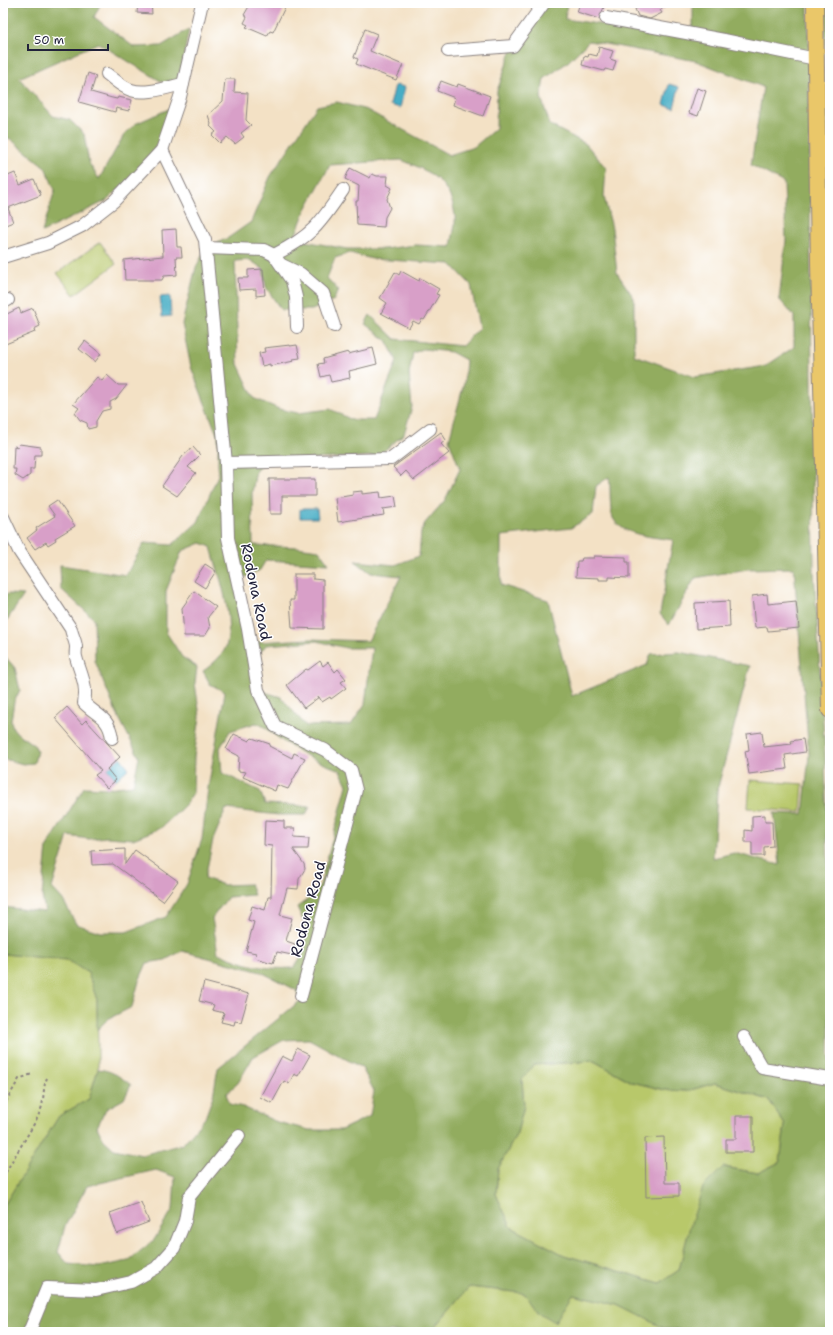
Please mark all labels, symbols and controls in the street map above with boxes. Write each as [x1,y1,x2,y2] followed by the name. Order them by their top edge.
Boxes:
[28,26,108,52] scale bar
[34,32,64,48] text: 50 m
[236,542,276,643] street label: Rodona Road
[286,858,331,959] street label: Rodona Road

